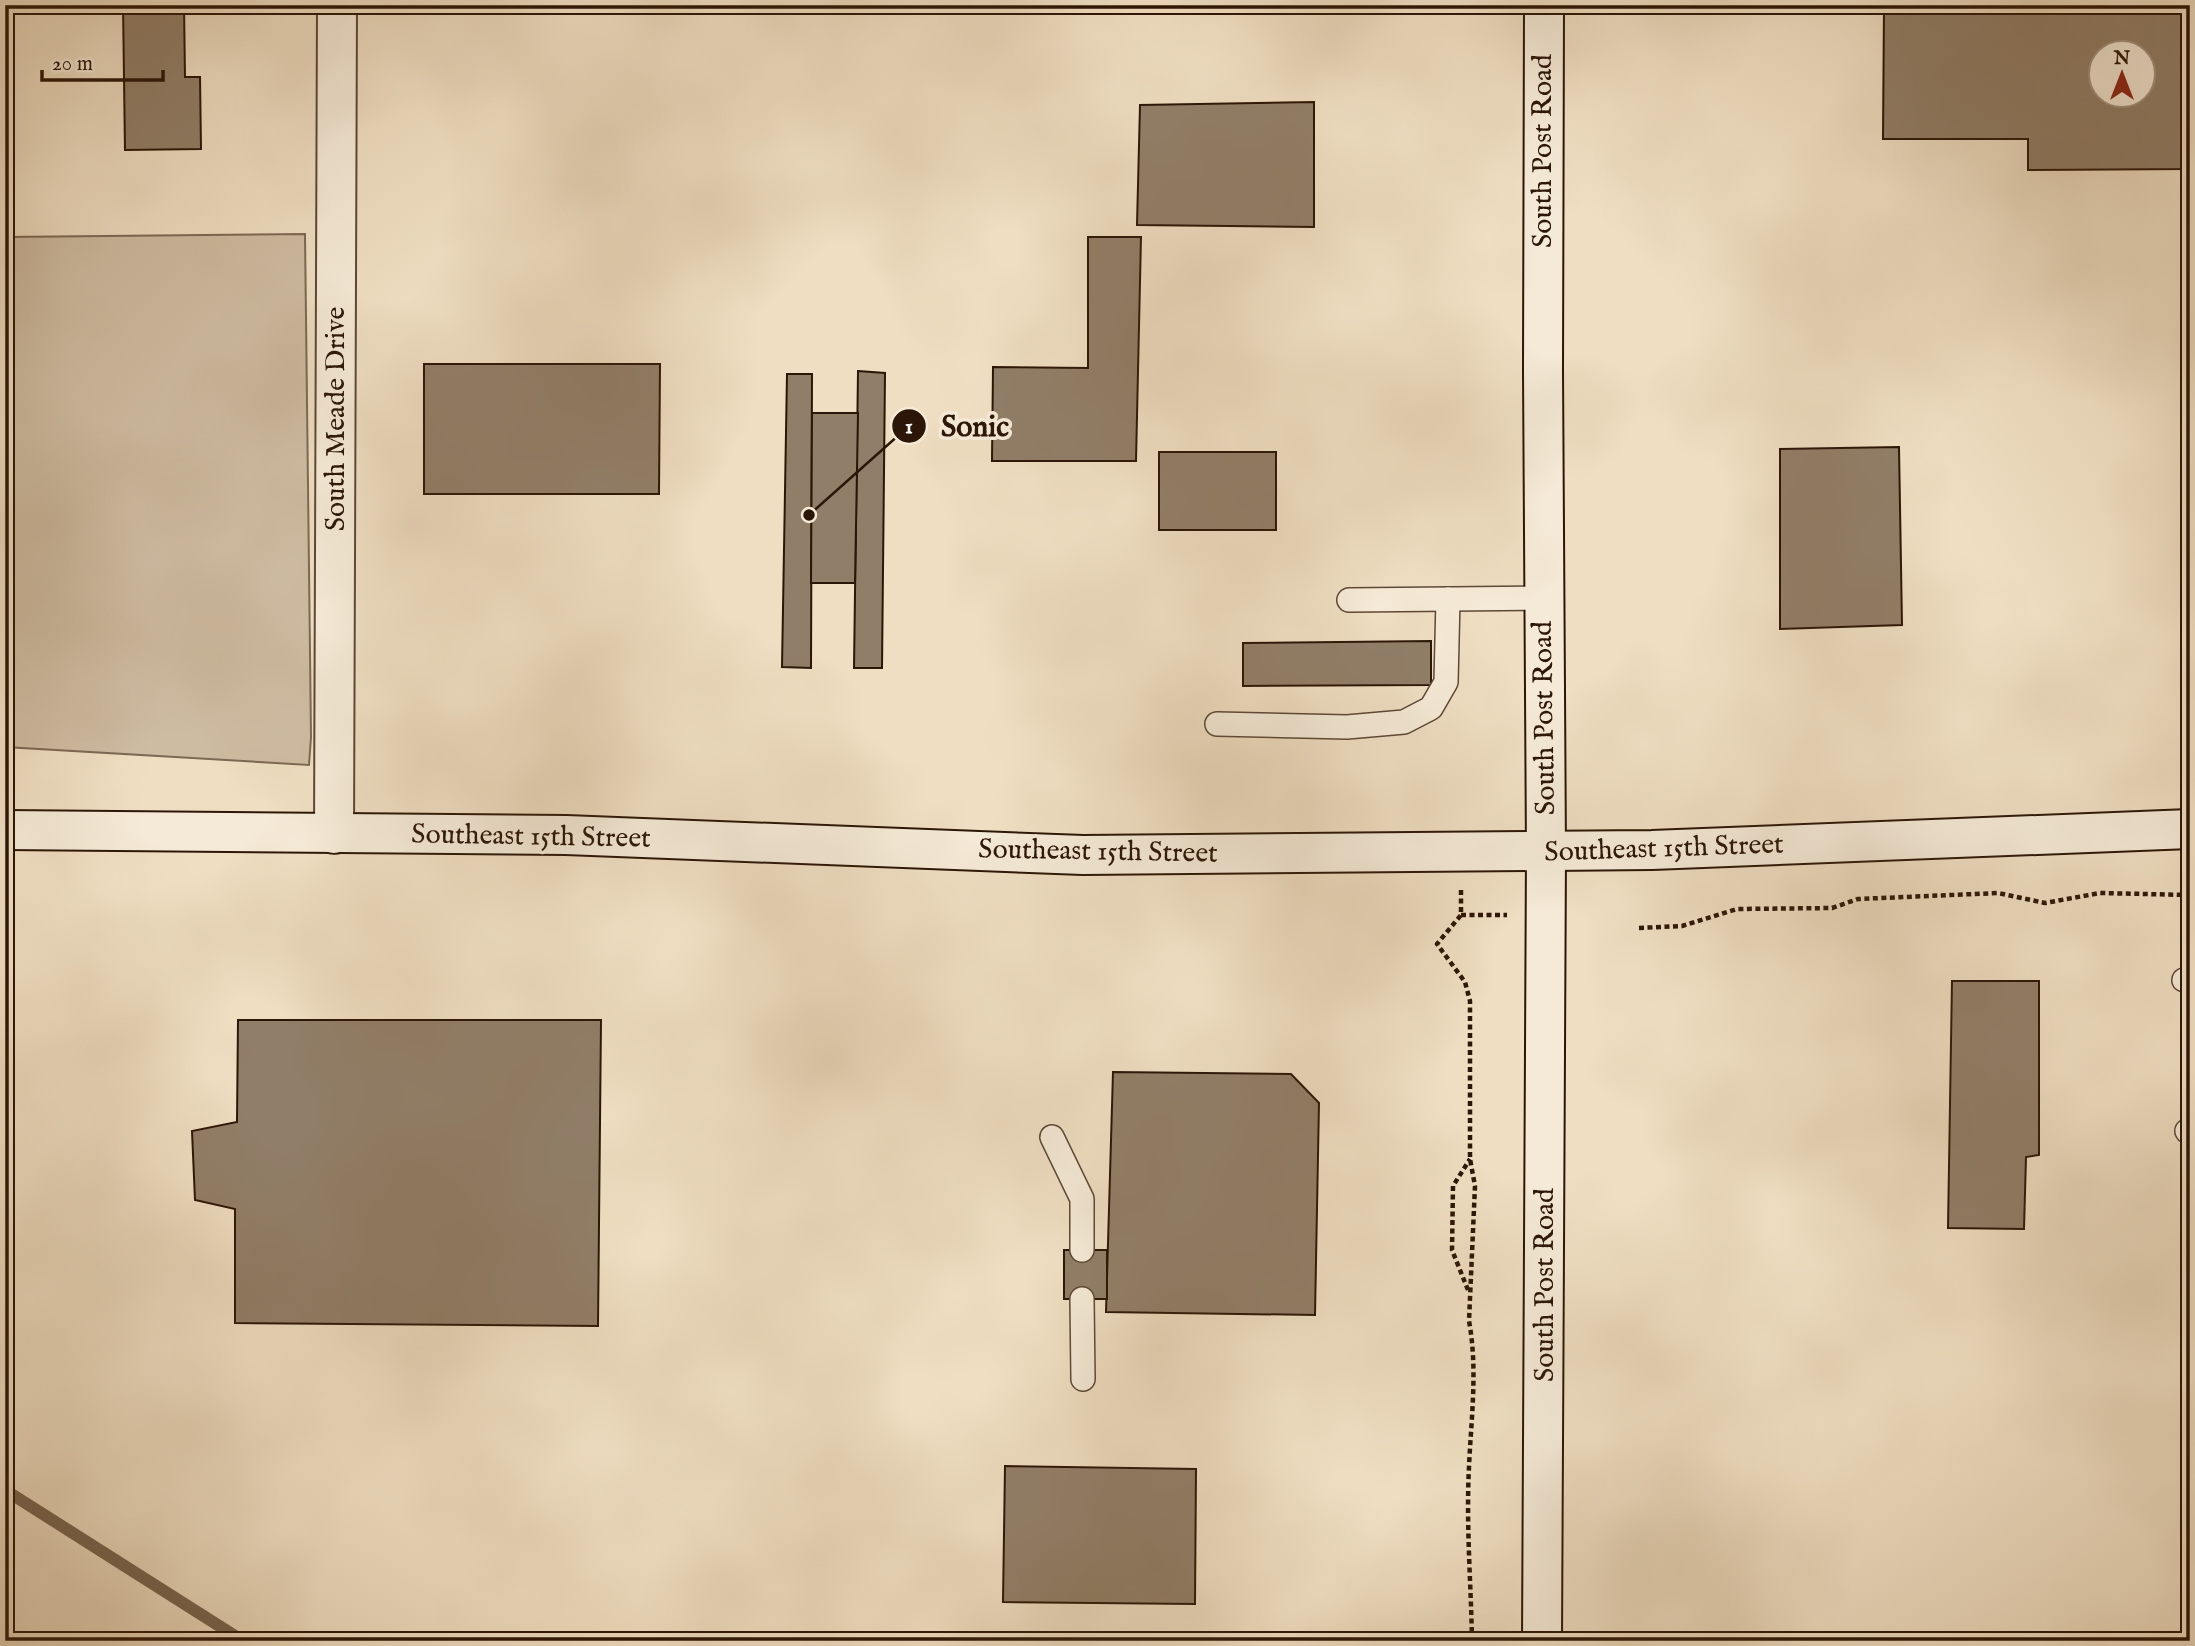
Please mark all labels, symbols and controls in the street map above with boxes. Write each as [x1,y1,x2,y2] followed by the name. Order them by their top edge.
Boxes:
[42,38,163,82] scale bar
[2086,38,2156,108] north arrow
[2113,47,2131,71] text: N
[52,51,93,78] text: 20 m
[1526,54,1561,248] street label: South Post Road
[319,307,354,531] street label: South Meade Drive
[892,400,1023,451] callout: Sonic
[941,409,1009,447] text: Sonic
[905,414,913,441] text: 1
[1526,621,1564,815] street label: South Post Road
[411,817,651,857] street label: Southeast 15th Street
[1544,827,1785,871] street label: Southeast 15th Street
[978,832,1218,872] street label: Southeast 15th Street
[1528,1188,1563,1382] street label: South Post Road

